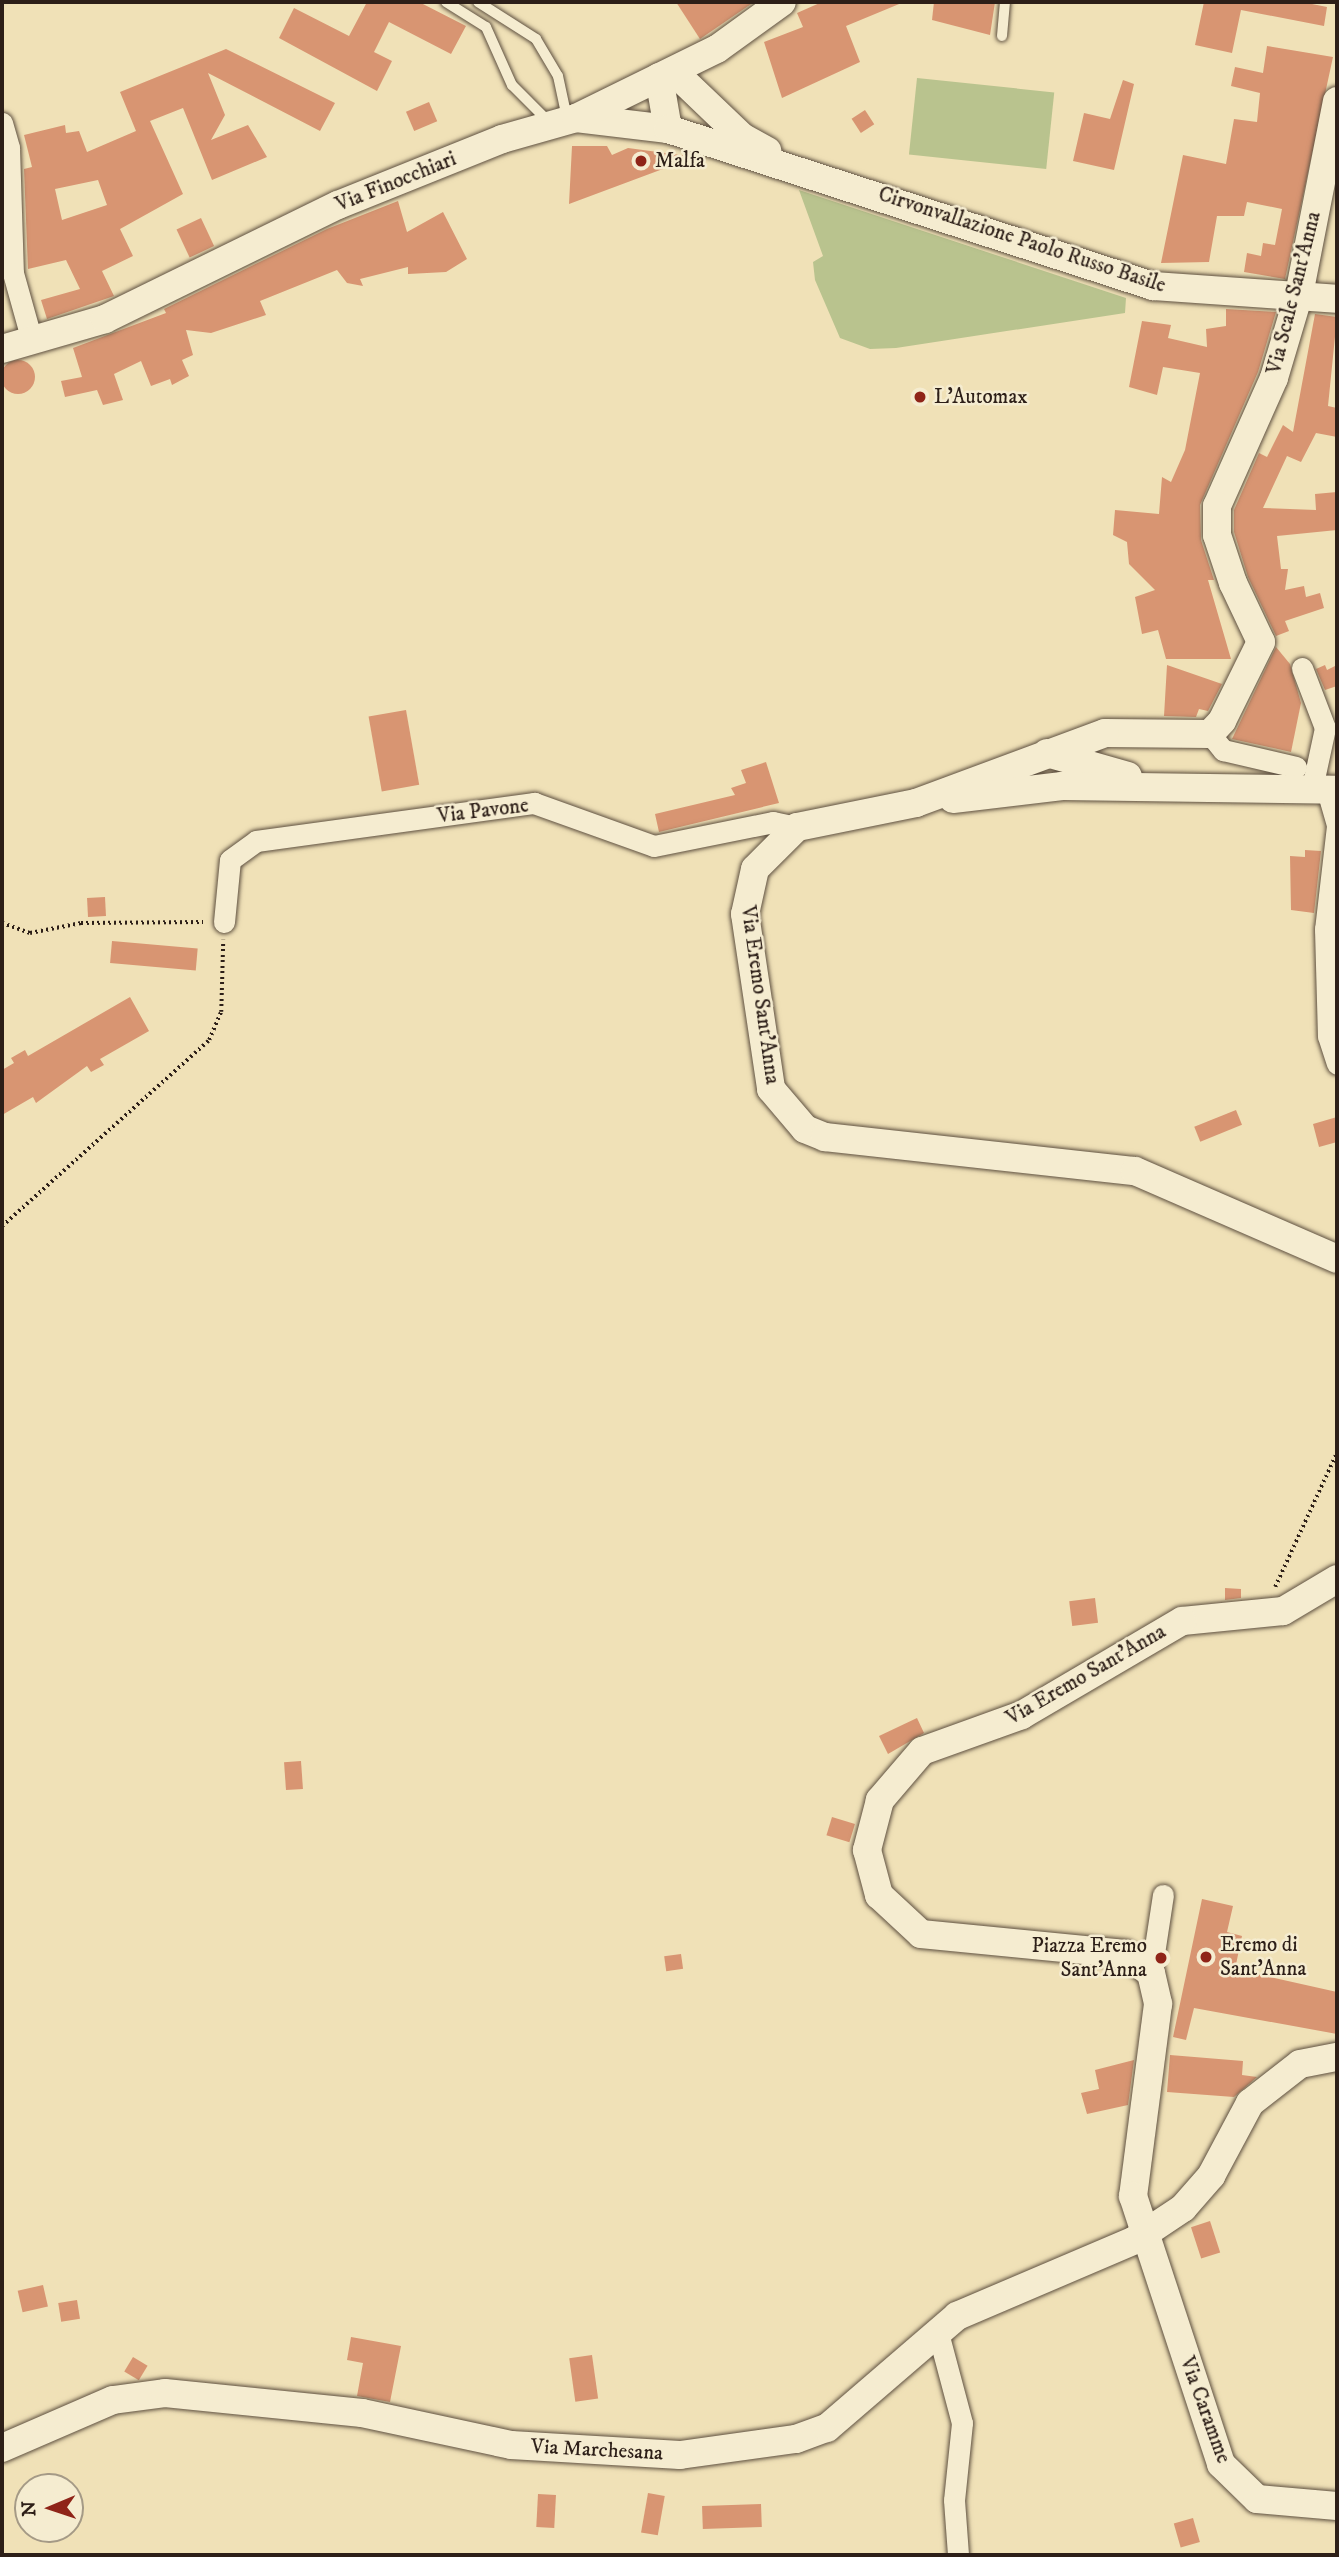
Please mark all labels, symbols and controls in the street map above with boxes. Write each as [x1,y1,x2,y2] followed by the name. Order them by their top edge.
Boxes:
[332,146,460,218] street label: Via Finocchiari
[655,148,705,174] place label: Malfa
[633,153,649,169] marker: Malfa
[875,182,1169,298] street label: Cirvonvallazione Paolo Russo Basile
[1262,209,1326,377] street label: Via Scale Sant'Anna
[934,384,1028,410] place label: L'Automax
[912,389,928,405] marker: L'Automax
[436,793,530,829] street label: Via Pavone
[735,904,785,1086] street label: Via Eremo Sant'Anna
[1002,1619,1170,1731] street label: Via Eremo Sant'Anna
[1220,1932,1306,1982] place label: Eremo di Sant'Anna
[1032,1933,1147,1983] place label: Piazza Eremo Sant'Anna
[1198,1949,1214,1965] marker: Eremo di Sant'Anna
[1153,1950,1169,1966] marker: Piazza Eremo Sant'Anna
[1174,2353,1236,2467] street label: Via Caramme
[530,2434,664,2466] street label: Via Marchesana
[14,2473,84,2543] north arrow
[18,2500,41,2517] text: N

